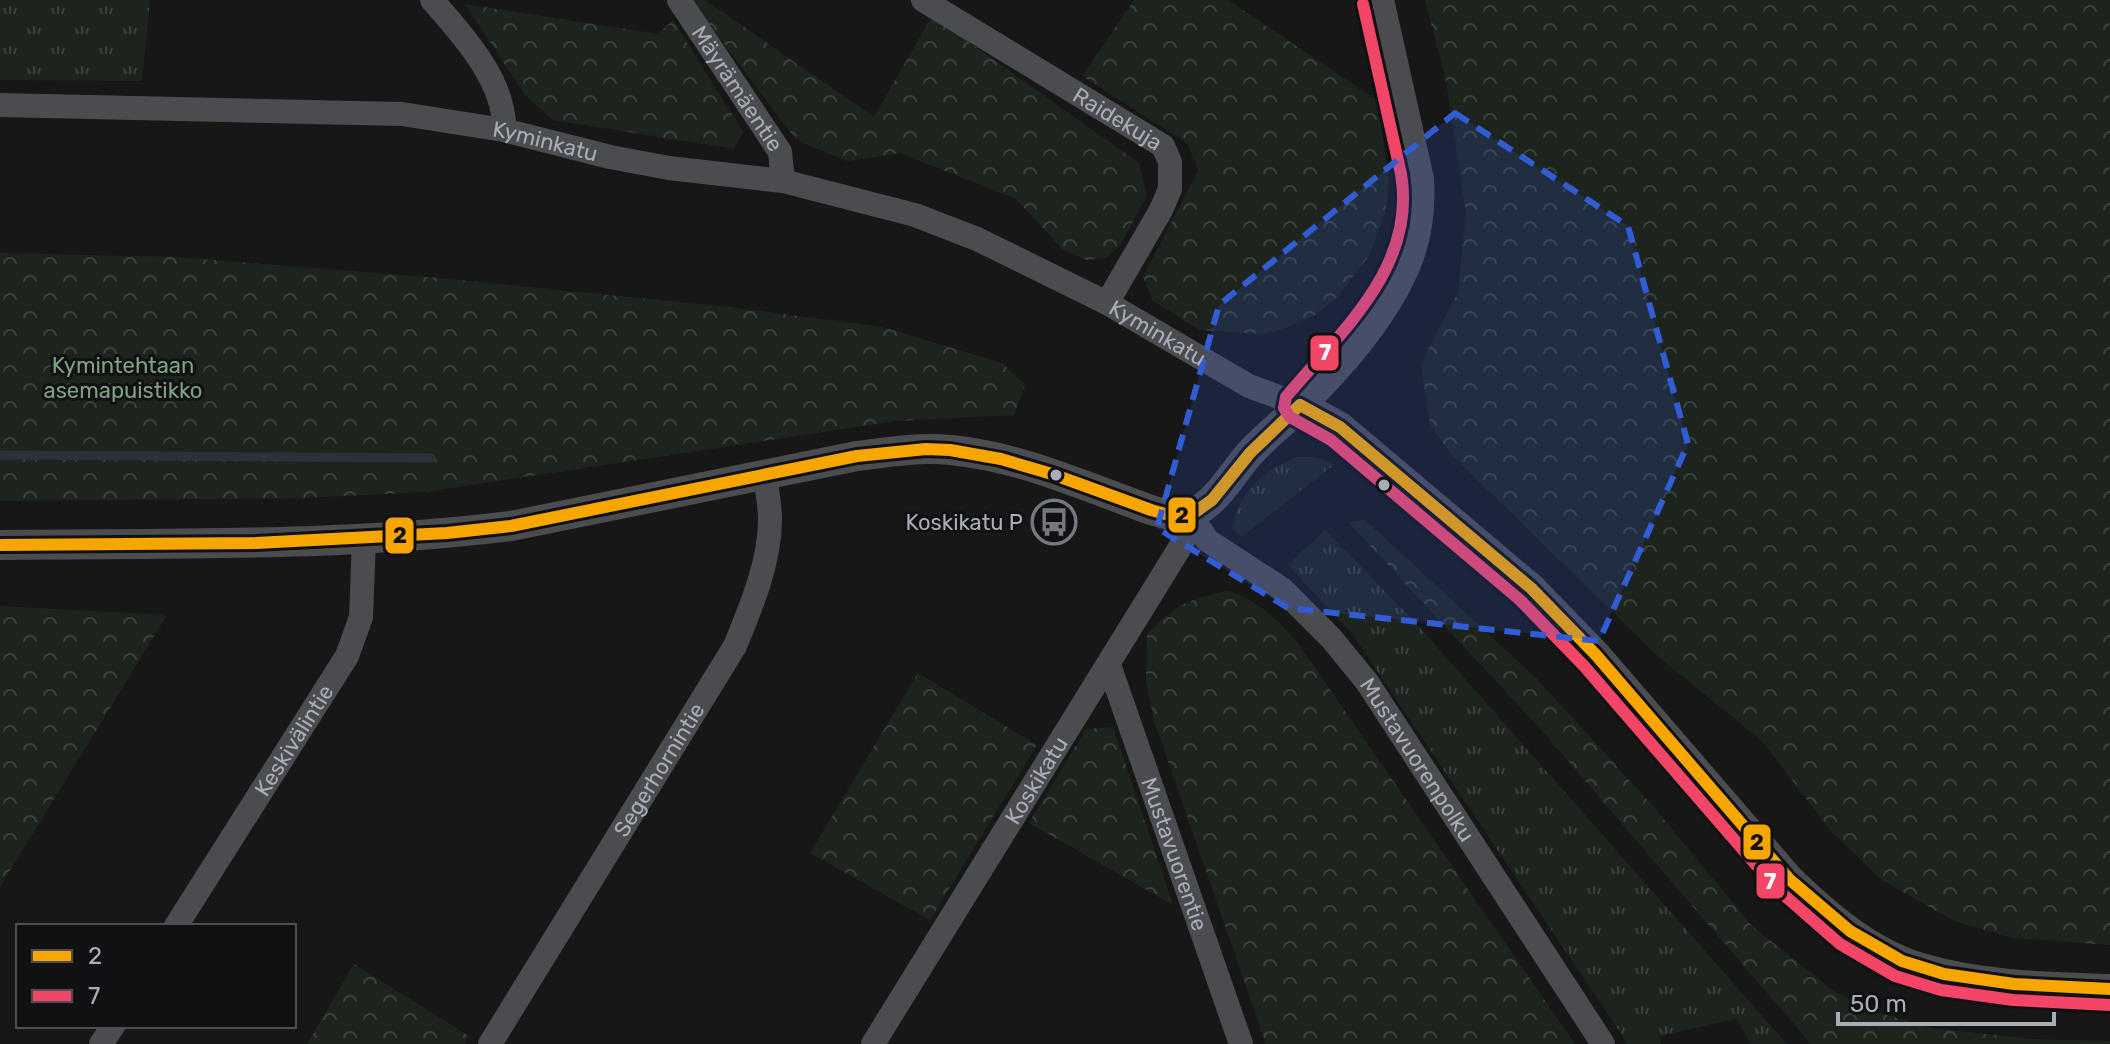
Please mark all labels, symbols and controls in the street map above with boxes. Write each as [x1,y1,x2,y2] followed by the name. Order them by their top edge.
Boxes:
[686,21,789,157] street label: Mäyrämäentie
[1068,81,1167,156] street label: Raidekuja
[491,115,601,167] street label: Kyminkatu
[1104,294,1211,372] street label: Kyminkatu
[1309,334,1340,372] line badge: 7
[1319,339,1332,366] text: 7
[44,352,203,404] park label: Kymintehtaan asemapuistikko
[1048,467,1064,483] unlabelled marker
[1376,477,1392,493] unlabelled marker
[1167,496,1197,534] line badge: 2
[1030,498,1078,546] bus stop icon: Koskikatu P
[1175,502,1189,529] text: 2
[905,509,1023,536] place label: Koskikatu P
[384,516,415,555] line badge: 2
[393,522,407,549] text: 2
[1354,673,1480,847] street label: Mustavuorenpolku
[249,680,339,801] street label: Keskivälintie
[608,698,711,842] street label: Segerhornintie
[999,732,1074,829] street label: Koskikatu
[1135,774,1213,934] street label: Mustavuorentie
[1742,823,1772,861] line badge: 2
[1750,829,1764,856] text: 2
[1755,862,1786,900] line badge: 7
[1764,868,1777,895] text: 7
[16,924,296,1028] legend
[88,942,102,970] text: 2
[1838,976,2054,1026] scale bar
[88,982,100,1010] text: 7
[1850,990,1907,1018] text: 50 m

